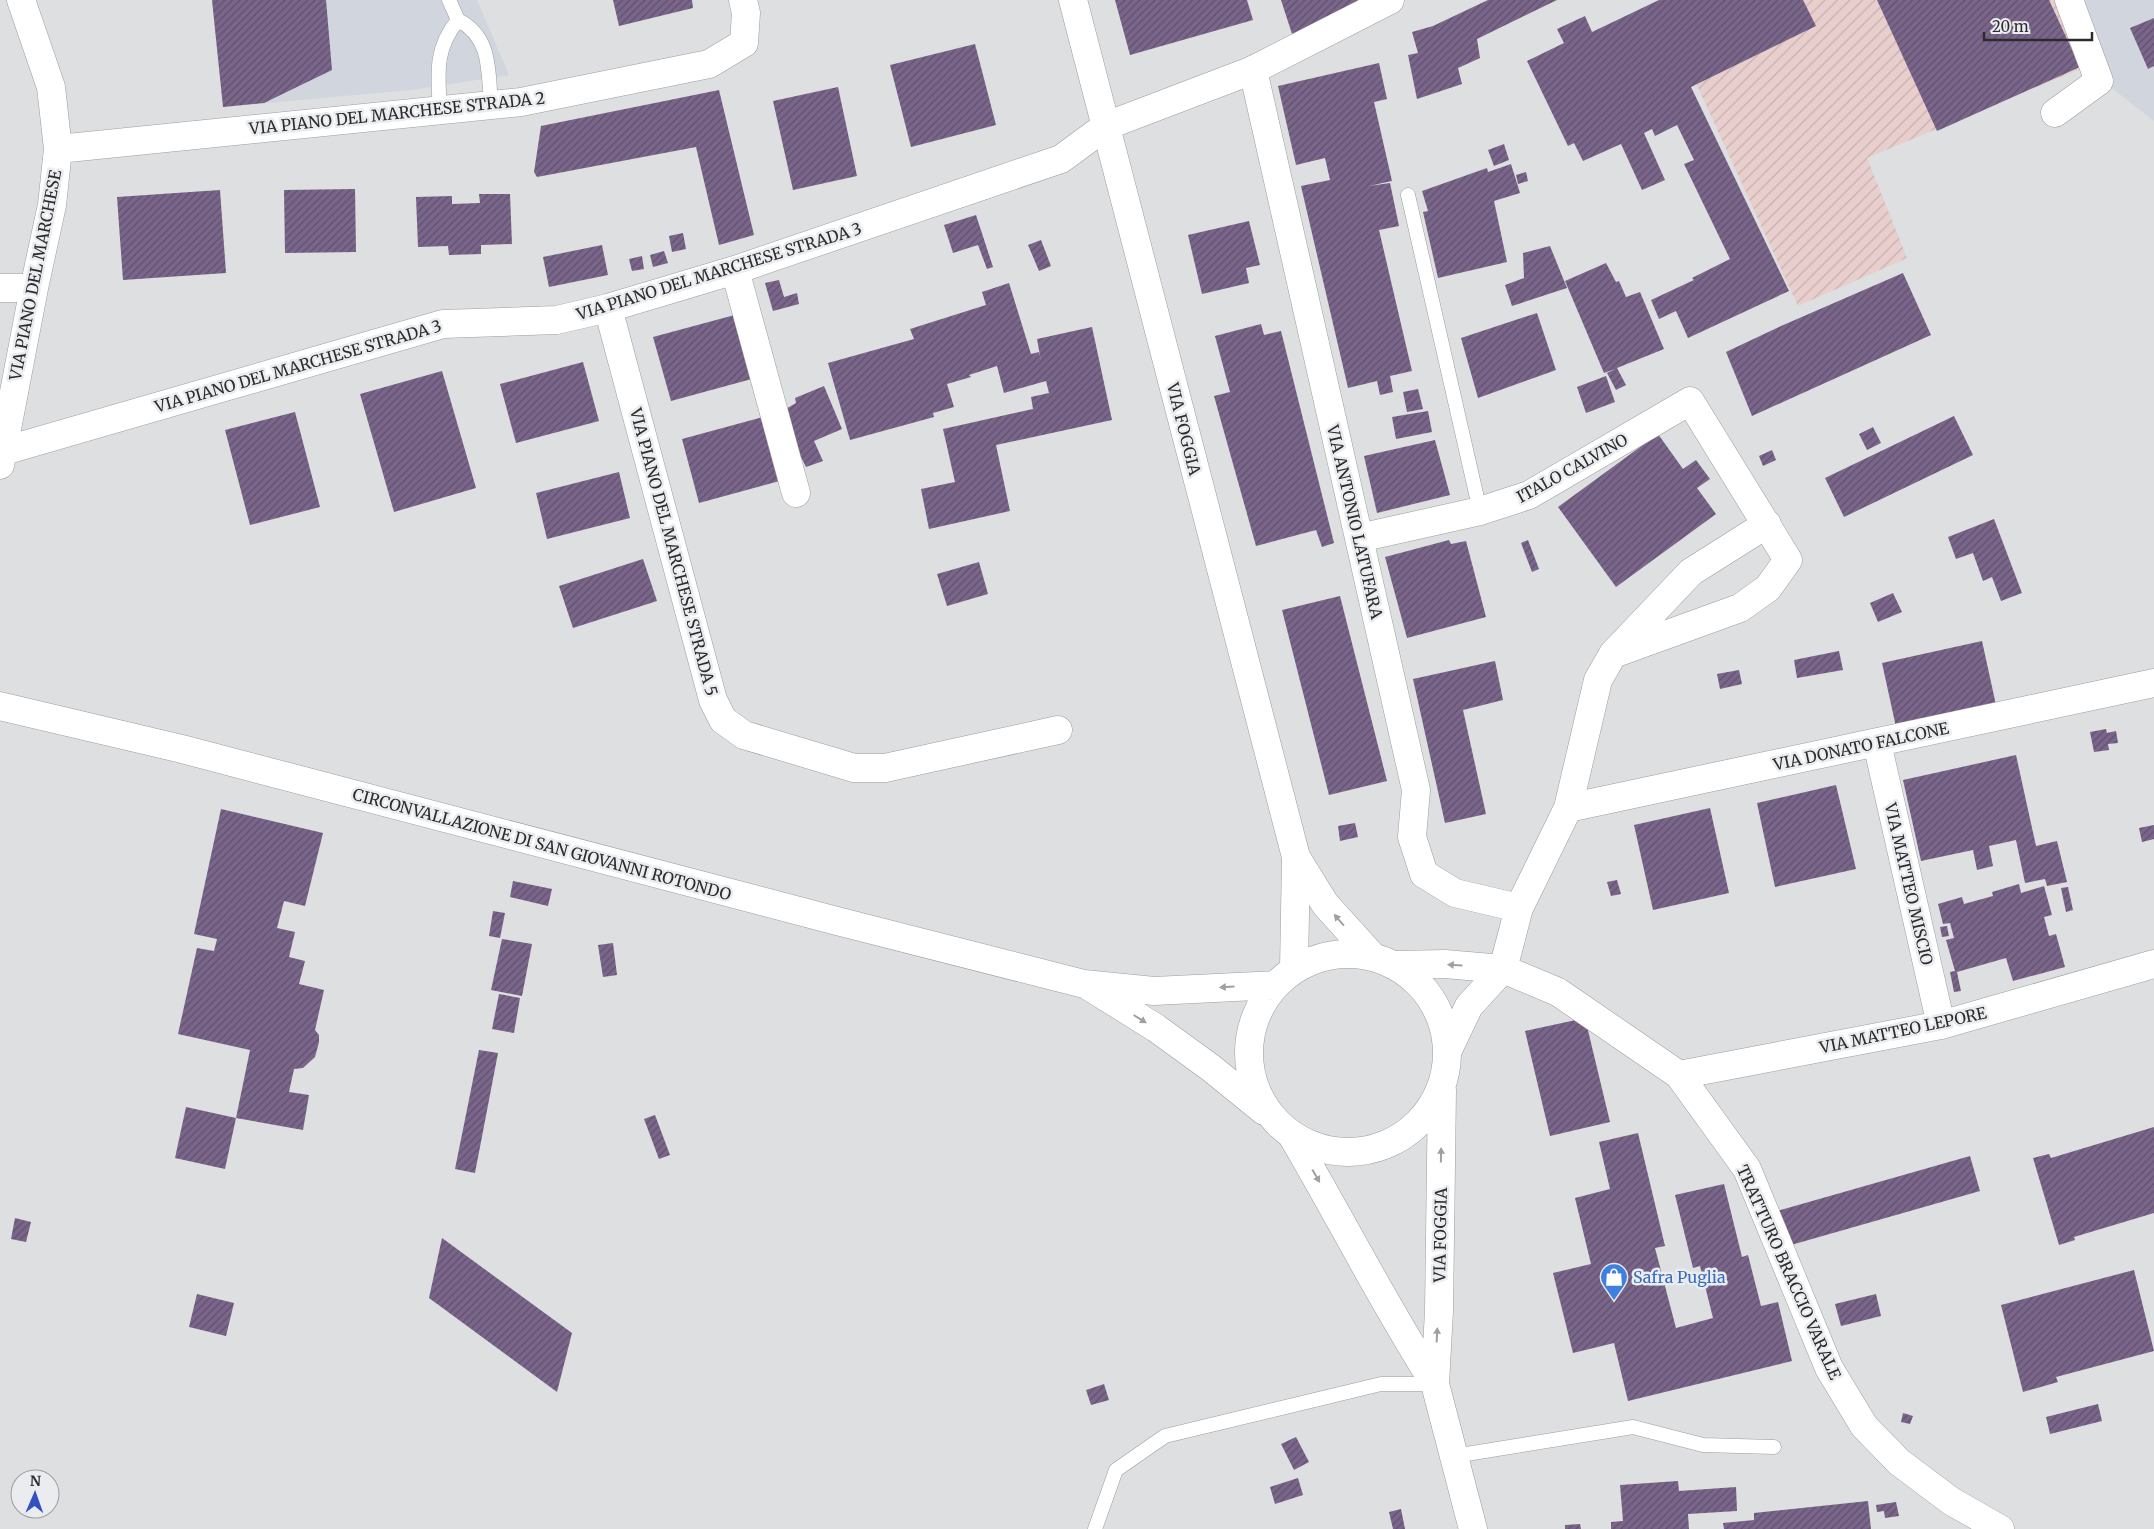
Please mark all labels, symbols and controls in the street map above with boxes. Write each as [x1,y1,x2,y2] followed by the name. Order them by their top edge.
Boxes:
[1984,10,2092,42] scale bar
[1992,17,2029,36] text: 20 m
[247,88,546,139] street label: VIA PIANO DEL MARCHESE STRADA 2
[5,167,65,383] street label: VIA PIANO DEL MARCHESE
[573,218,864,324] street label: VIA PIANO DEL MARCHESE STRADA 3
[151,315,444,417] street label: VIA PIANO DEL MARCHESE STRADA 3
[1163,380,1205,478] street label: VIA FOGGIA
[626,405,722,698] street label: VIA PIANO DEL MARCHESE STRADA 5
[1323,422,1387,622] street label: VIA ANTONIO LATUFARA
[1513,429,1631,507] street label: ITALO CALVINO
[1770,717,1951,775] street label: VIA DONATO FALCONE
[351,784,734,904] street label: CIRCONVALLAZIONE DI SAN GIOVANNI ROTONDO
[1880,800,1937,967] street label: VIA MATTEO MISCIO
[1334,913,1345,926] one-way arrow
[1446,961,1462,969] one-way arrow
[1218,984,1234,992] one-way arrow
[1817,1002,1989,1058] street label: VIA MATTEO LEPORE
[1134,1014,1147,1024] one-way arrow
[1437,1147,1445,1163] one-way arrow
[1733,1162,1846,1383] street label: TRATTURO BRACCIO VARALE
[1311,1170,1320,1183] one-way arrow
[1429,1187,1451,1283] street label: VIA FOGGIA
[1599,1262,1629,1301] shop icon: Safra Puglia
[1633,1267,1726,1287] place label: Safra Puglia
[1434,1327,1442,1343] one-way arrow
[10,1469,60,1519] north arrow
[30,1472,41,1490] text: N

